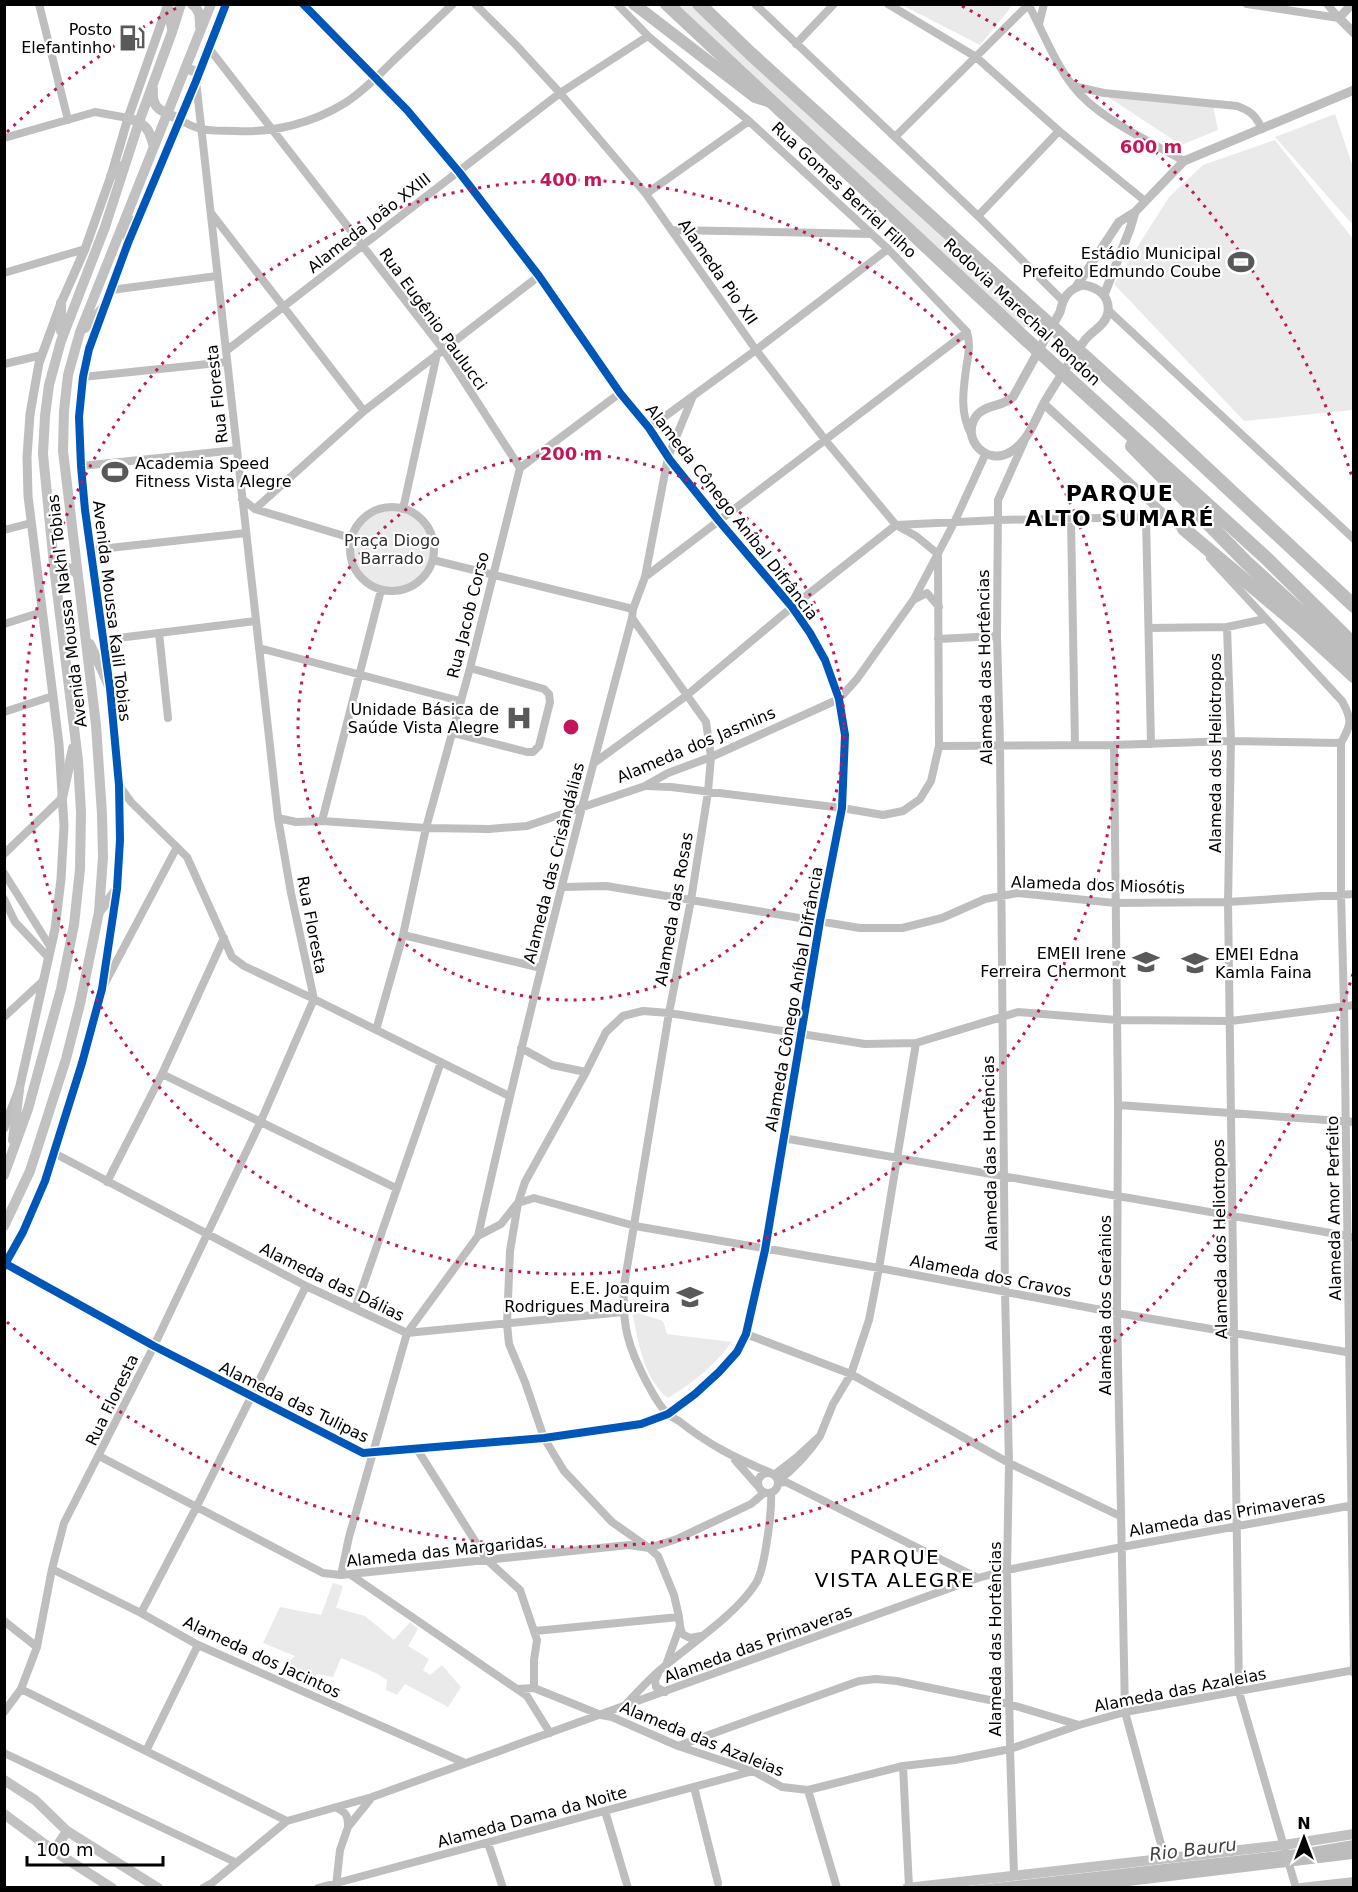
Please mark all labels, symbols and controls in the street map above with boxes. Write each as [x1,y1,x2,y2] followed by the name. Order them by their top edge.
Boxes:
[21,20,112,57] place label: Posto Elefantinho
[117,23,147,53] fuel station icon: Posto Elefantinho
[768,118,920,262] street label: Rua Gomes Berriel Filho
[1120,136,1182,157] text: 600 m
[304,169,434,277] street label: Alameda João XXIII
[540,169,602,190] text: 400 m
[674,215,762,329] street label: Alameda Pio XII
[940,234,1104,390] street label: Rodovia Marechal Rondon
[375,244,491,394] street label: Rua Eugênio Paulucci
[1022,244,1221,281] place label: Estádio Municipal Prefeito Edmundo Coube
[1226,247,1256,277] sports icon: Estádio Municipal Prefeito Edmundo Coube
[202,344,232,444] street label: Rua Floresta
[642,400,822,624] street label: Alameda Cônego Aníbal Difrância
[540,443,602,464] text: 200 m
[135,454,292,491] place label: Academia Speed Fitness Vista Alegre
[100,457,130,487] sports icon: Academia Speed Fitness Vista Alegre
[1025,481,1215,531] district label: PARQUE ALTO SUMARÉ
[43,493,91,729] street label: Avenida Moussa Nakhl Tobias
[89,500,135,722] street label: Avenida Moussa Kalil Tobias
[344,531,440,568] park label: Praça Diogo Barrado
[443,550,493,680] street label: Rua Jacob Corso
[974,569,996,765] street label: Alameda das Hortências
[1206,653,1225,853] street label: Alameda dos Heliotropos
[348,700,499,737] place label: Unidade Básica de Saúde Vista Alegre
[504,703,534,733] hospital icon: Unidade Básica de Saúde Vista Alegre
[614,703,778,787] street label: Alameda dos Jasmins
[561,717,581,737] centre of rings
[520,761,588,965] street label: Alameda das Crisândálias
[651,831,697,987] street label: Alameda das Rosas
[761,865,827,1133] street label: Alameda Cônego Aníbal Difrância
[1011,872,1185,898] street label: Alameda dos Miosótis
[293,874,331,976] street label: Rua Floresta
[980,944,1126,981] place label: EMEII Irene Ferreira Chermont
[1215,945,1312,982] place label: EMEI Edna Kamla Faina
[1131,947,1161,977] school or university icon: EMEII Irene Ferreira Chermont
[1180,948,1210,978] school or university icon: EMEI Edna Kamla Faina
[979,1055,1001,1251] street label: Alameda das Hortências
[1323,1115,1345,1301] street label: Alameda Amor Perfeito
[1209,1139,1231,1339] street label: Alameda dos Heliotropos
[1096,1215,1115,1395] street label: Alameda dos Gerânios
[257,1239,407,1325] street label: Alameda das Dálias
[909,1251,1073,1301] street label: Alameda dos Cravos
[504,1279,670,1316] place label: E.E. Joaquim Rodrigues Madureira
[675,1282,705,1312] school or university icon: E.E. Joaquim Rodrigues Madureira
[82,1351,142,1449] street label: Rua Floresta
[216,1358,372,1446] street label: Alameda das Tulipas
[1127,1487,1327,1541] street label: Alameda das Primaveras
[345,1531,545,1571] street label: Alameda das Margaridas
[986,1541,1005,1737] street label: Alameda das Hortências
[815,1545,975,1592] district label: PARQUE VISTA ALEGRE
[661,1601,855,1687] street label: Alameda das Primaveras
[180,1612,344,1702] street label: Alameda dos Jacintos
[1092,1664,1268,1716] street label: Alameda das Azaleias
[617,1697,787,1781] street label: Alameda das Azaleias
[435,1783,629,1851] street label: Alameda Dama da Noite
[1274,1808,1334,1868] north arrow
[1297,1814,1311,1833] text: N
[27,1829,164,1867] scale bar
[1148,1833,1238,1865] water label: Rio Bauru
[36,1839,94,1860] text: 100 m

